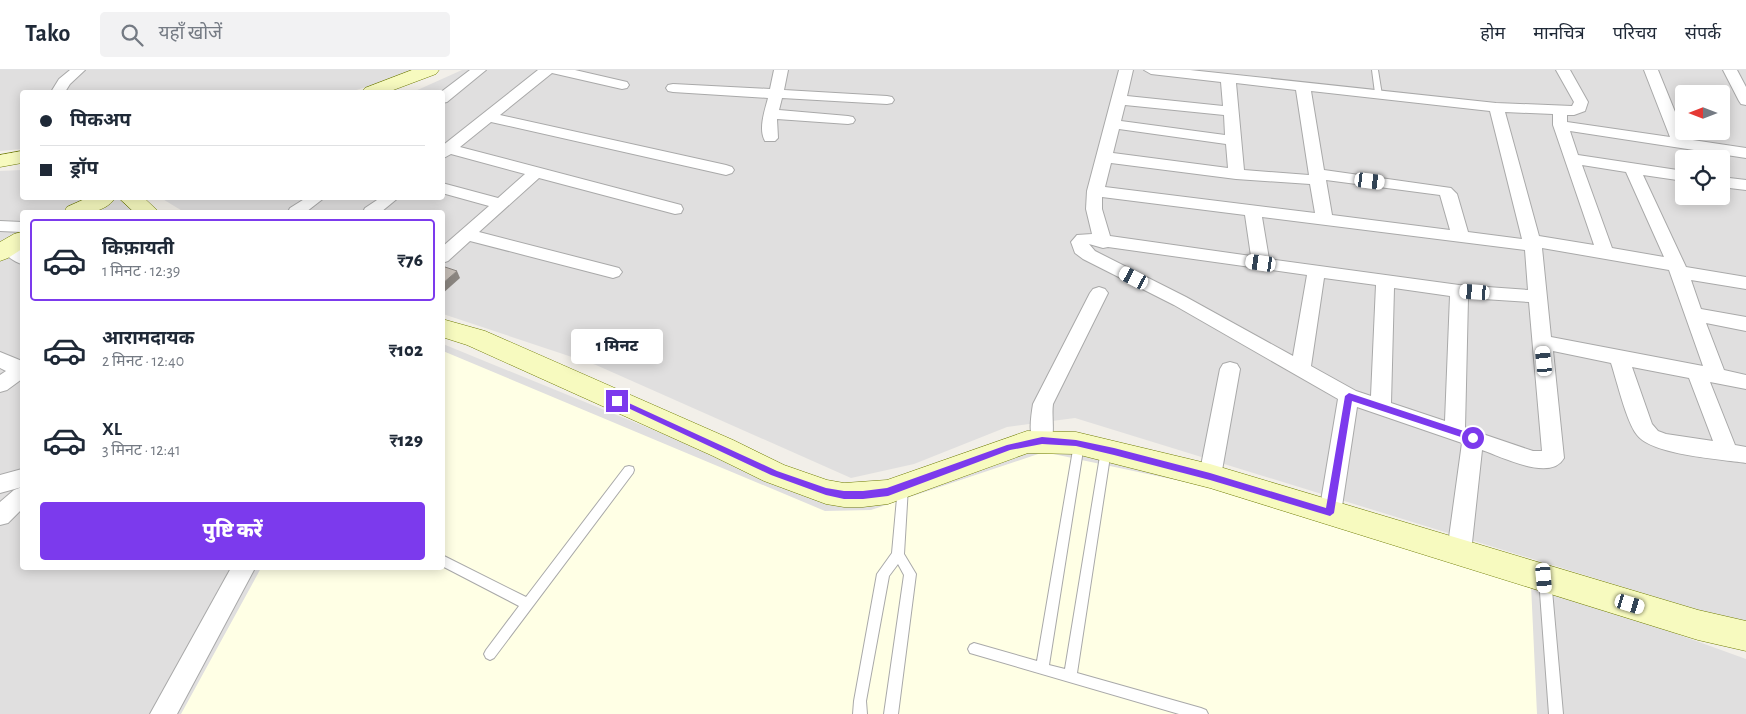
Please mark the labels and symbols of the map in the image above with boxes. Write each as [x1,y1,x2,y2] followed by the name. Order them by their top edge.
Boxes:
[1675,85,1730,140] north arrow
[1354,172,1385,190] car
[1245,253,1276,273] car
[1117,265,1150,291] car
[1459,283,1490,301] car
[571,328,663,364] callout: 1 मिनट
[1534,345,1553,377] car
[606,390,628,412] route end
[1462,427,1484,449] route start
[1535,562,1552,594] car
[1613,592,1646,616] car

